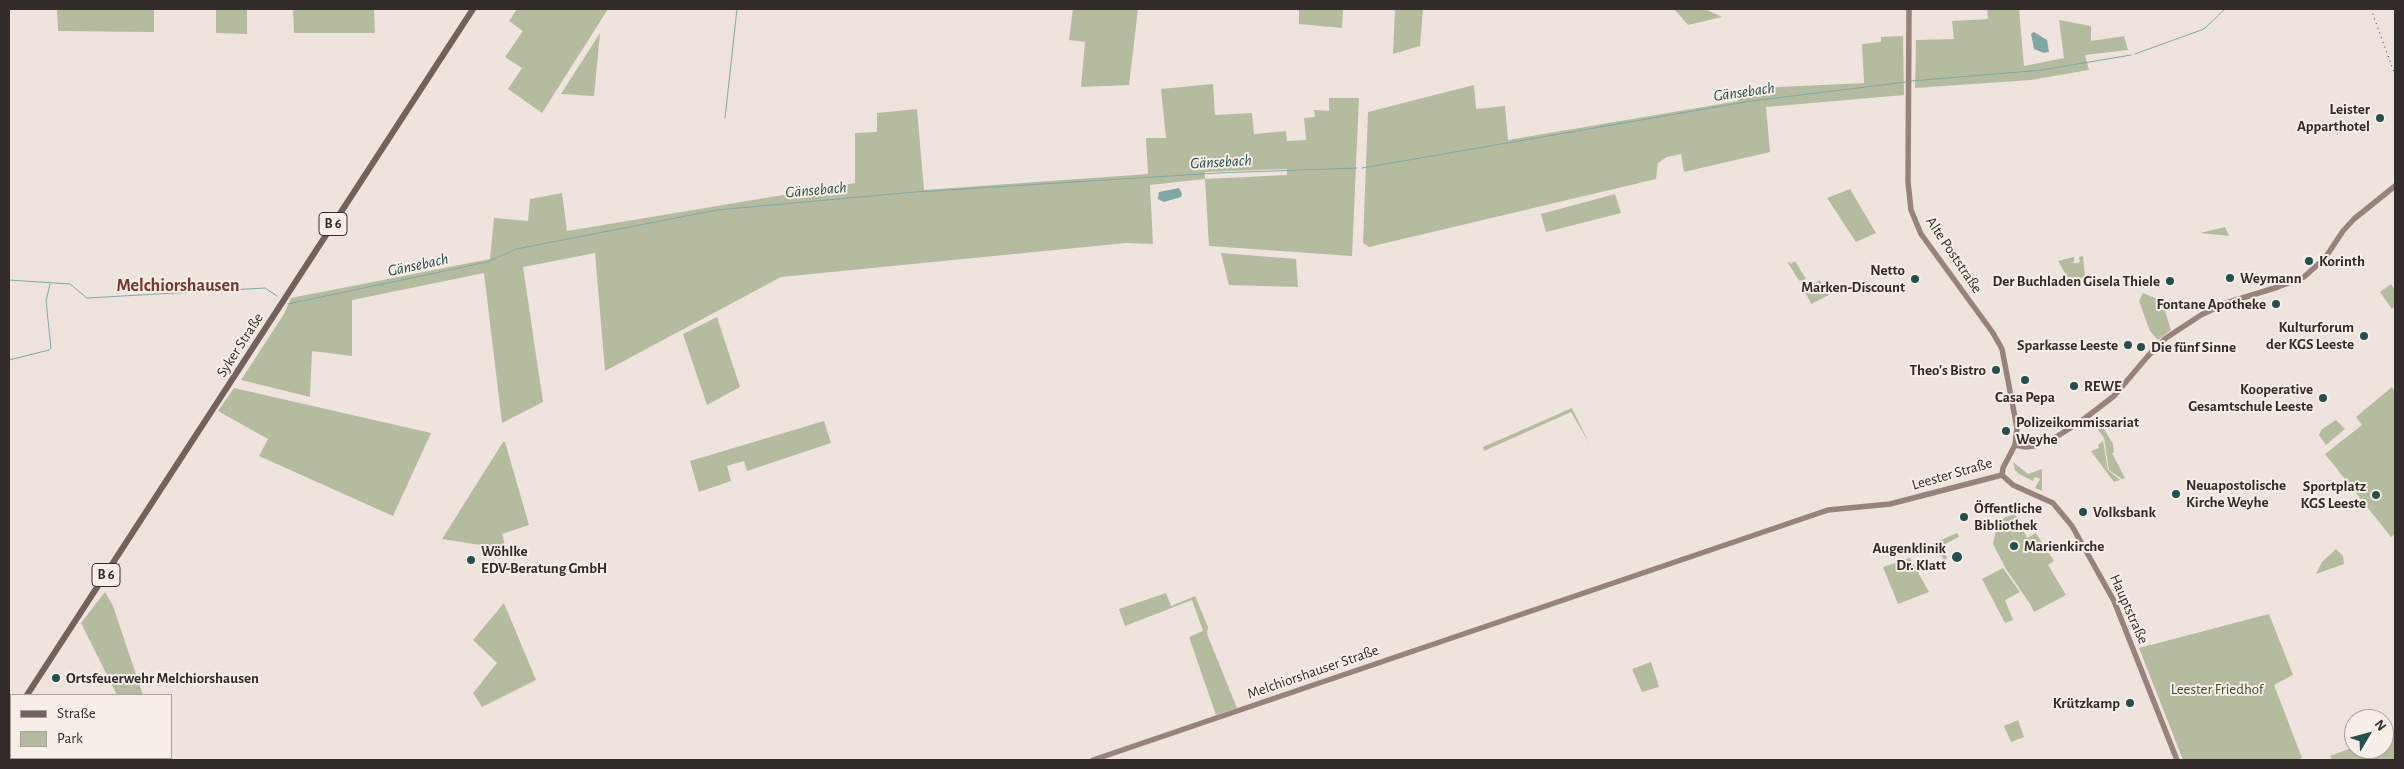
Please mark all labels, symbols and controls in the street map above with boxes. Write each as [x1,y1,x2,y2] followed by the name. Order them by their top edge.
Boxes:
[1712,78,1776,106] water label: Gänsebach
[2297,100,2370,135] place label: Leister Apparthotel
[2374,112,2386,124] marker: Leister Apparthotel
[1190,151,1252,173] water label: Gänsebach
[785,178,847,202] water label: Gänsebach
[319,212,347,235] road number: B 6
[1922,213,1986,297] street label: Alte Poststraße
[386,249,450,281] water label: Gänsebach
[2319,252,2365,270] place label: Korinth
[2303,255,2315,267] marker: Korinth
[1801,261,1905,296] place label: Netto Marken-Discount
[2240,269,2302,287] place label: Weymann
[1992,272,2160,290] place label: Der Buchladen Gisela Thiele
[2224,272,2236,284] marker: Weymann
[1909,273,1921,285] marker: Netto Marken-Discount
[117,275,239,297] district label: Melchiorshausen
[2164,275,2176,287] marker: Der Buchladen Gisela Thiele
[2157,295,2266,313] place label: Fontane Apotheke
[2270,298,2282,310] marker: Fontane Apotheke
[213,310,267,380] street label: Syker Straße
[2266,318,2354,353] place label: Kulturforum der KGS Leeste
[2358,330,2370,342] marker: Kulturforum der KGS Leeste
[2017,336,2118,354] place label: Sparkasse Leeste
[2151,338,2236,356] place label: Die fünf Sinne
[2122,339,2134,351] marker: Sparkasse Leeste
[2135,341,2147,353] marker: Die fünf Sinne
[1909,361,1986,379] place label: Theo's Bistro
[1990,364,2002,376] marker: Theo's Bistro
[2019,374,2031,386] marker: Casa Pepa
[2084,377,2122,395] place label: REWE
[2068,380,2080,392] marker: REWE
[2188,380,2313,415] place label: Kooperative Gesamtschule Leeste
[1995,388,2055,406] place label: Casa Pepa
[2317,392,2329,404] marker: Kooperative Gesamtschule Leeste
[2016,413,2139,448] place label: Polizeikommissariat Weyhe
[2000,425,2012,437] marker: Polizeikommissariat Weyhe
[1910,454,1994,494] street label: Leester Straße
[2186,476,2286,511] place label: Neuapostolische Kirche Weyhe
[2300,477,2366,512] place label: Sportplatz KGS Leeste
[2170,488,2182,500] marker: Neuapostolische Kirche Weyhe
[2370,489,2382,501] marker: Sportplatz KGS Leeste
[1974,499,2042,534] place label: Öffentliche Bibliothek
[2093,503,2156,521] place label: Volksbank
[2077,506,2089,518] marker: Volksbank
[1958,511,1970,523] marker: Öffentliche Bibliothek
[2024,537,2104,555] place label: Marienkirche
[1872,539,1946,574] place label: Augenklinik Dr. Klatt
[2008,540,2020,552] marker: Marienkirche
[481,542,607,577] place label: Wöhlke EDV-Beratung GmbH
[1950,550,1964,564] marker: Augenklinik Dr. Klatt
[465,554,477,566] marker: Wöhlke EDV-Beratung GmbH
[92,564,120,586] road number: B 6
[2106,571,2152,647] street label: Hauptstraße
[1245,641,1381,703] street label: Melchiorshauser Straße
[66,669,259,687] place label: Ortsfeuerwehr Melchiorshausen
[50,672,62,684] marker: Ortsfeuerwehr Melchiorshausen
[2171,680,2263,698] park label: Leester Friedhof
[10,694,172,759] legend
[2053,694,2120,712] place label: Krützkamp
[2124,697,2136,709] marker: Krützkamp
[57,706,96,721] text: Straße
[2344,709,2394,759] north arrow
[2372,717,2389,734] text: N
[57,731,83,746] text: Park

